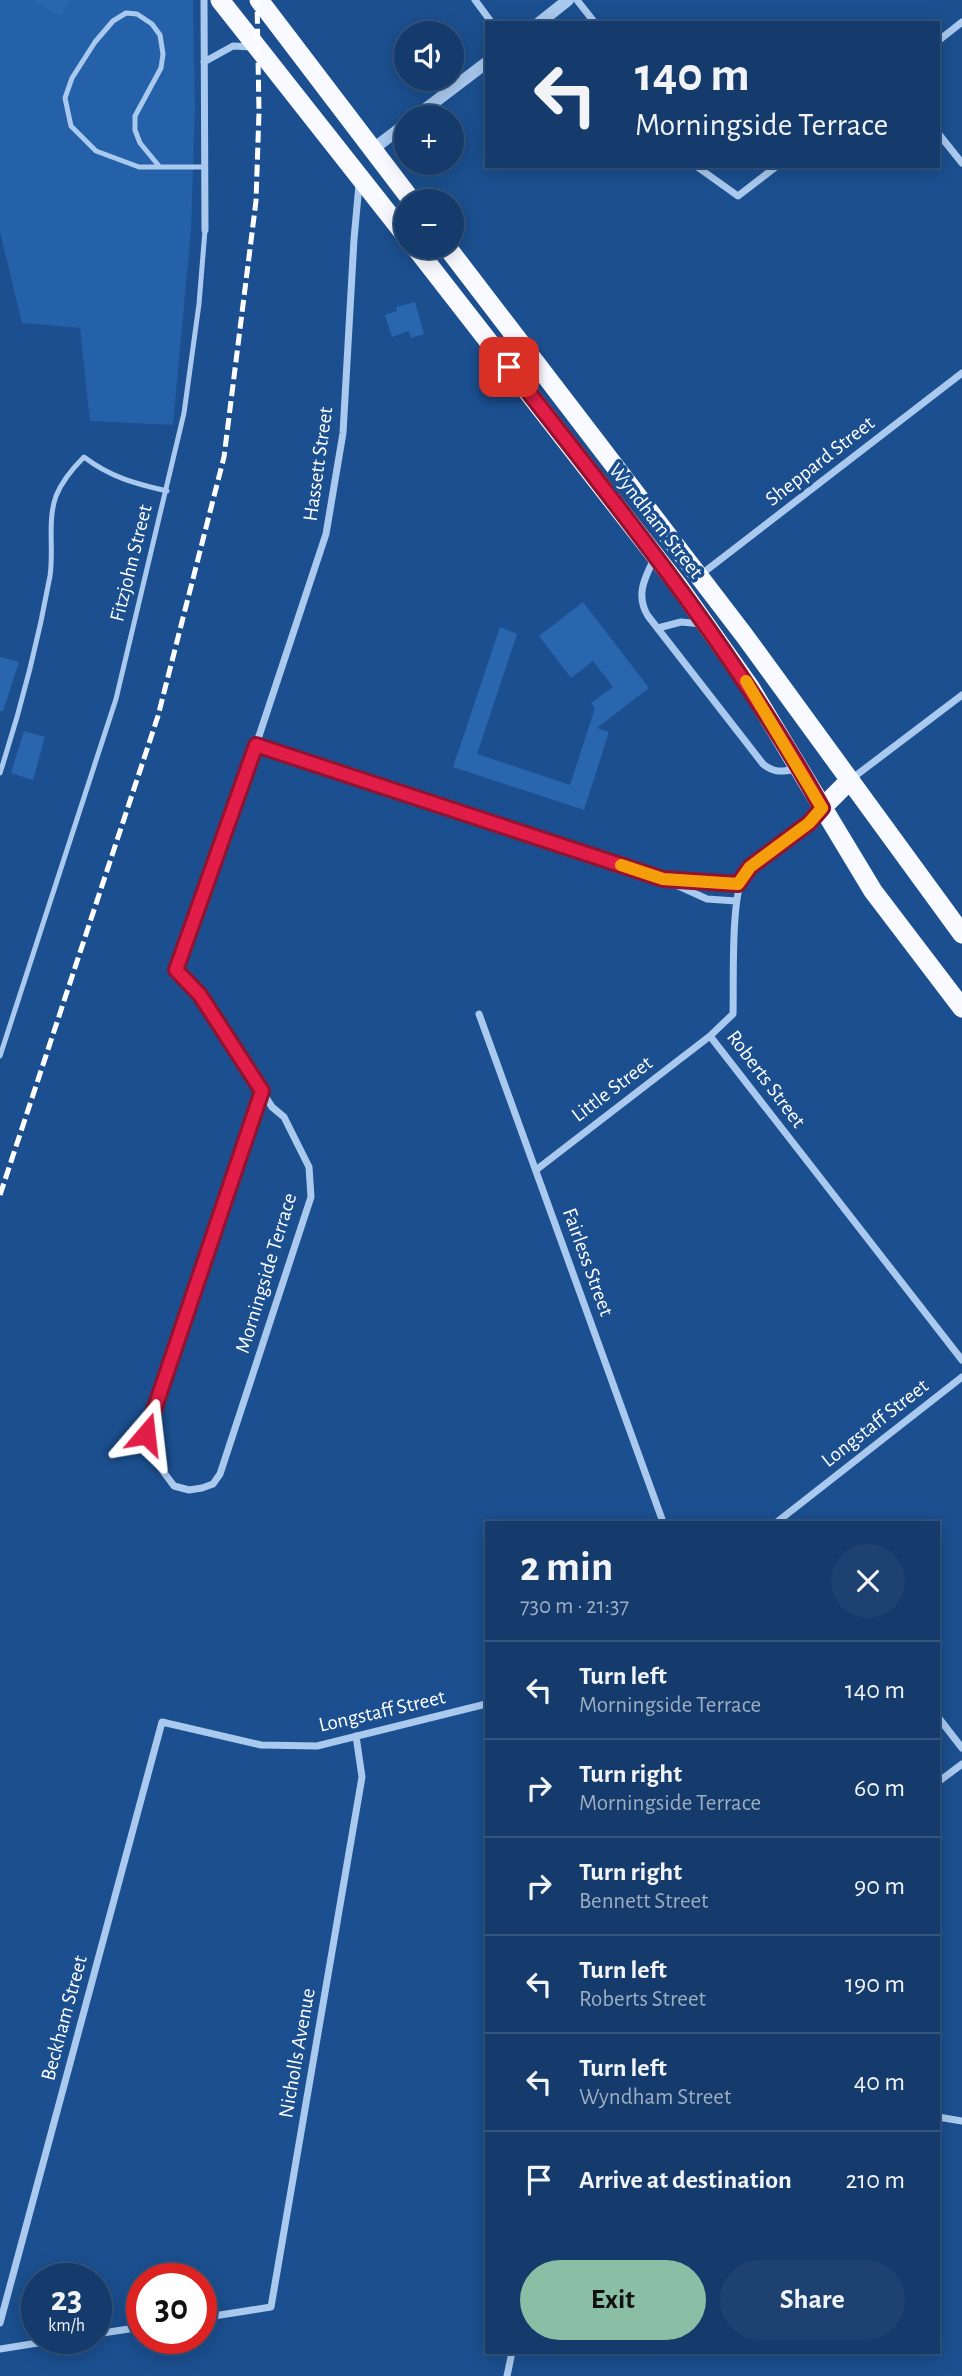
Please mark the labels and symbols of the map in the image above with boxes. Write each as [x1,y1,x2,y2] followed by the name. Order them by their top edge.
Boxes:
[479,337,539,397] pin
[300,405,336,522] street label: Hassett Street
[762,412,879,510] street label: Sheppard Street
[605,460,707,582] street label: Wyndham Street
[106,502,156,624] street label: Fitzjohn Street
[723,1026,809,1132] street label: Roberts Street
[568,1052,656,1126] street label: Little Street
[232,1190,300,1356] street label: Morningside Terrace
[559,1205,617,1319] street label: Fairless Street
[818,1375,933,1471] street label: Longstaff Street
[109,1397,183,1471] position arrow
[317,1686,448,1736] street label: Longstaff Street
[37,1953,91,2083] street label: Beckham Street
[275,1986,319,2120] street label: Nicholls Avenue
[126,2263,217,2354] speed limit sign: 30

